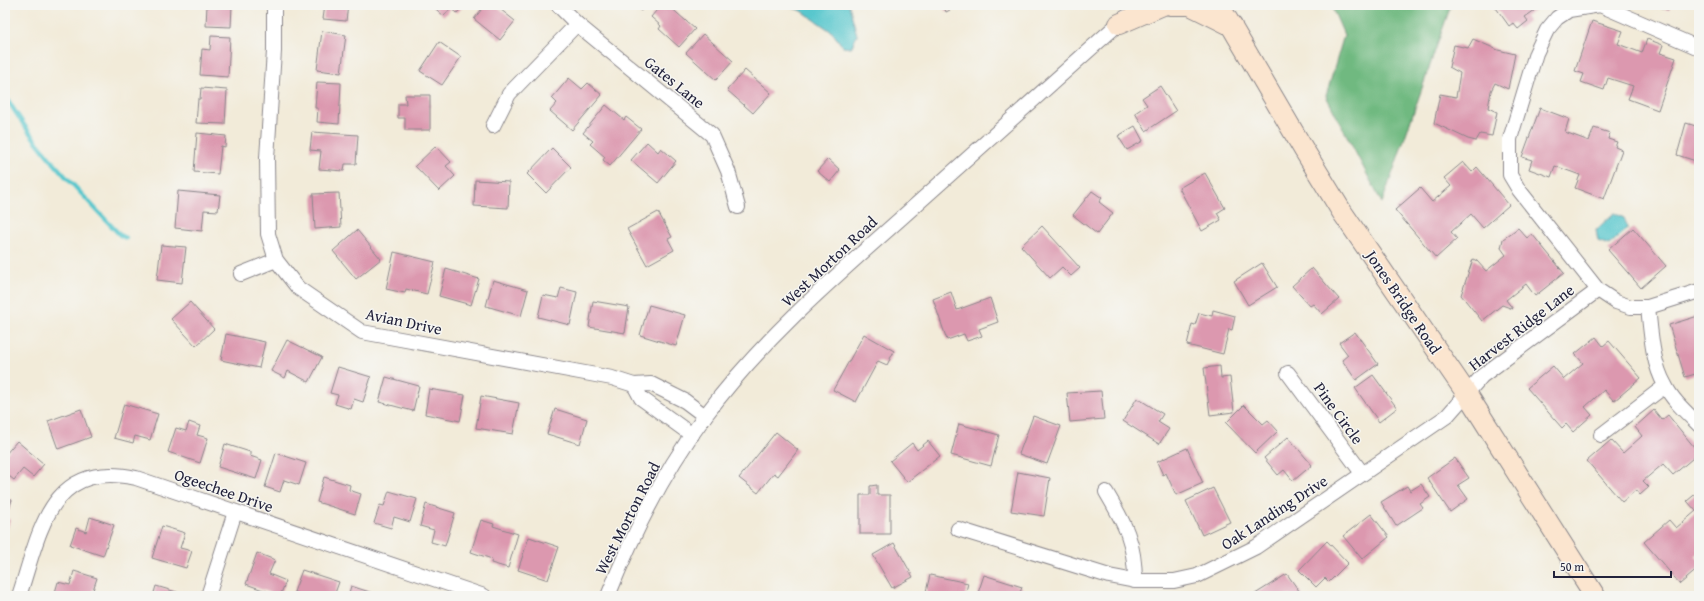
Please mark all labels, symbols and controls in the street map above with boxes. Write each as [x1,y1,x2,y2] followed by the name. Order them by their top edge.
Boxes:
[640,50,710,114] street label: Gates Lane
[776,210,883,312] street label: West Morton Road
[1359,244,1448,359] street label: Jones Bridge Road
[1463,278,1579,376] street label: Harvest Ridge Lane
[364,301,444,341] street label: Avian Drive
[1308,377,1370,449] street label: Pine Circle
[588,457,666,579] street label: West Morton Road
[171,462,277,518] street label: Ogeechee Drive
[1216,469,1332,555] street label: Oak Landing Drive
[1554,553,1671,579] scale bar
[1560,558,1584,575] text: 50 m

